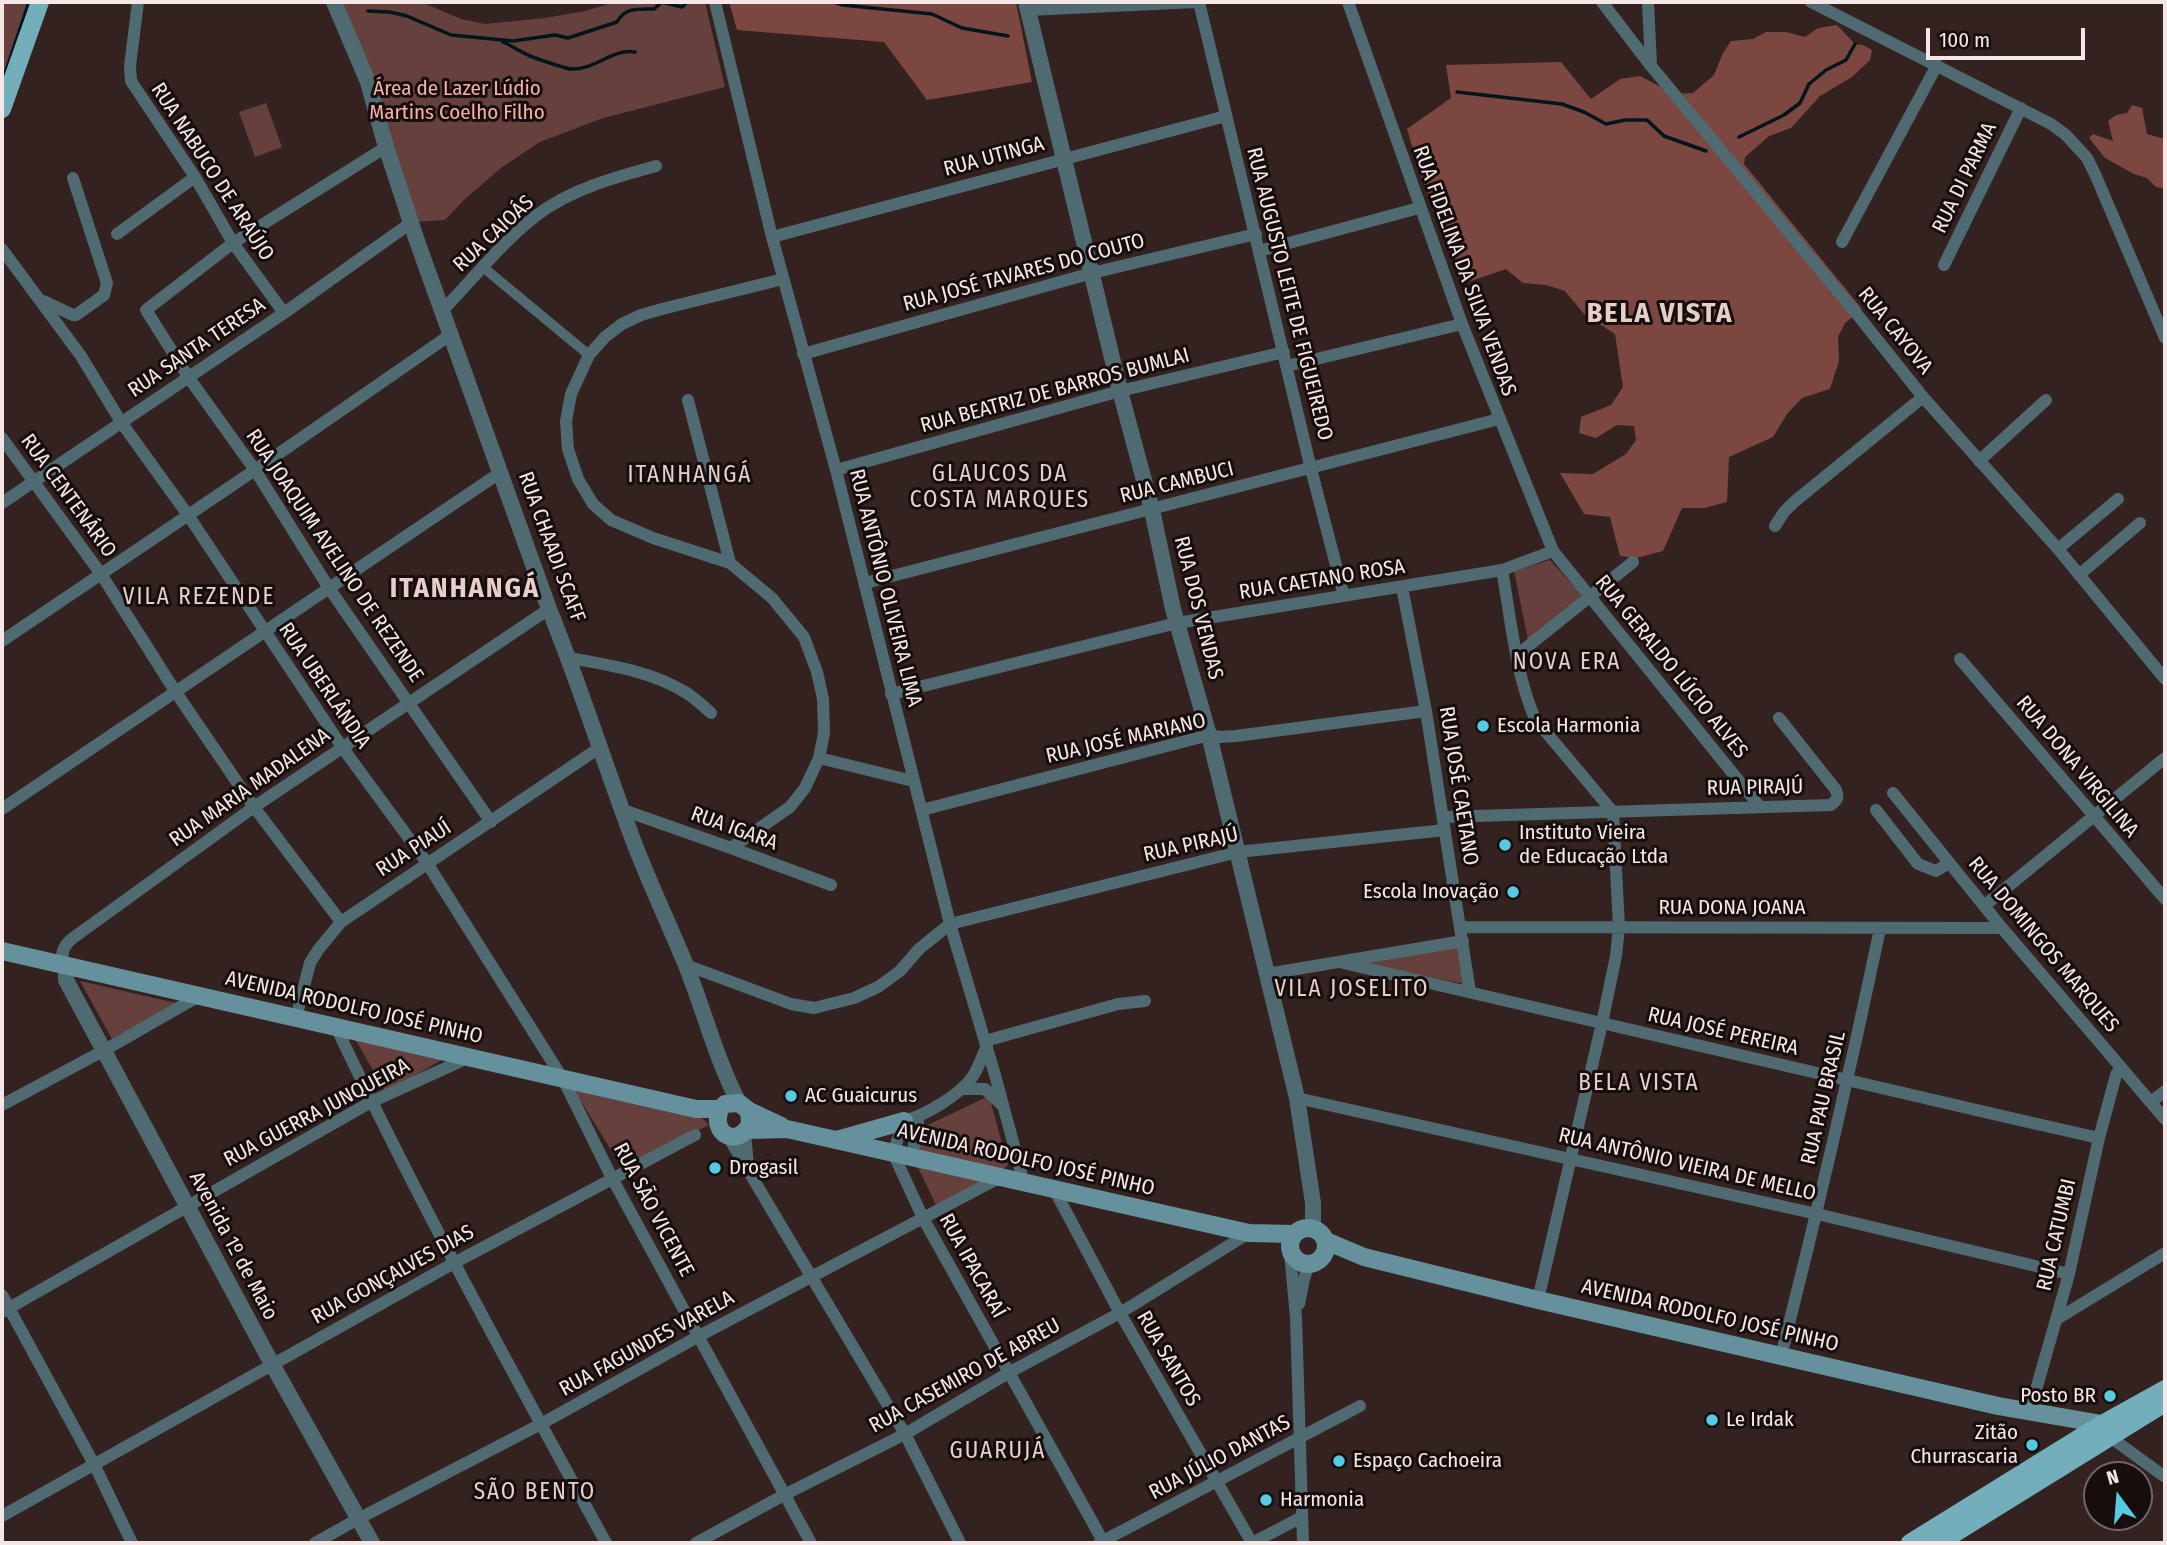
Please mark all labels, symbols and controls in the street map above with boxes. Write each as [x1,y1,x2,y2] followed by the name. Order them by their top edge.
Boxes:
[1929,14,2088,58] scale bar
[1939,27,1990,53] text: 100 m
[369,76,545,126] park label: Área de Lazer Lúdio Martins Coelho Filho
[145,78,279,266] street label: RUA NABUCO DE ARAÚJO
[1927,118,2003,238] street label: RUA DI PARMA
[941,132,1047,182] street label: RUA UTINGA
[1407,142,1521,400] street label: RUA FIDELINA DA SILVA VENDAS
[1240,145,1338,443] street label: RUA AUGUSTO LEITE DE FIGUEIREDO
[448,190,540,278] street label: RUA CAIOÁS
[900,229,1148,317] street label: RUA JOSÉ TAVARES DO COUTO
[1852,282,1938,380] street label: RUA CAYOVA
[124,293,270,403] street label: RUA SANTA TERESA
[1588,297,1732,331] district label: BELA VISTA
[918,343,1192,439] street label: RUA BEATRIZ DE BARROS BUMLAI
[240,425,428,687] street label: RUA JOAQUIM AVELINO DE REZENDE
[15,429,121,563] street label: RUA CENTENÁRIO
[1118,457,1236,509] street label: RUA CAMBUCI
[911,461,1089,515] district label: GLAUCOS DA COSTA MARQUES
[629,462,751,490] district label: ITANHANGÁ
[843,467,927,709] street label: RUA ANTÔNIO OLIVEIRA LIMA
[512,468,590,626] street label: RUA CHAADI SCAFF
[1168,534,1228,682] street label: RUA DOS VENDAS
[1237,554,1407,606] street label: RUA CAETANO ROSA
[1589,570,1753,764] street label: RUA GERALDO LÚCIO ALVES
[391,572,539,606] district label: ITANHANGÁ
[124,584,274,612] district label: VILA REZENDE
[273,618,375,754] street label: RUA UBERLÂNDIA
[1514,649,1620,677] district label: NOVA ERA
[2010,691,2144,843] street label: RUA DONA VIRGILINA
[1433,705,1483,867] street label: RUA JOSÉ CAETANO
[1044,708,1208,770] street label: RUA JOSÉ MARIANO
[1497,713,1640,739] place label: Escola Harmonia
[1475,718,1491,734] marker: Escola Harmonia
[165,723,335,853] street label: RUA MARIA MADALENA
[1707,775,1803,801] street label: RUA PIRAJÚ
[687,802,781,856] street label: RUA IGARA
[372,815,456,883] street label: RUA PIAUÍ
[1519,820,1668,870] place label: Instituto Vieira de Educação Ltda
[1141,822,1241,868] street label: RUA PIRAJÚ
[1497,837,1513,853] marker: Instituto Vieira de Educação Ltda
[1962,852,2124,1038] street label: RUA DOMINGOS MARQUES
[1363,879,1499,905] place label: Escola Inovação
[1505,884,1521,900] marker: Escola Inovação
[1658,895,1806,921] street label: RUA DONA JOANA
[223,966,485,1050] street label: AVENIDA RODOLFO JOSÉ PINHO
[1276,976,1428,1004] district label: VILA JOSELITO
[1645,1002,1801,1062] street label: RUA JOSÉ PEREIRA
[1796,1029,1852,1167] street label: RUA PAU BRASIL
[220,1053,414,1173] street label: RUA GUERRA JUNQUEIRA
[1580,1070,1698,1098] district label: BELA VISTA
[805,1083,917,1109] place label: AC Guaicurus
[783,1088,799,1104] marker: AC Guaicurus
[895,1118,1157,1202] street label: AVENIDA RODOLFO JOSÉ PINHO
[1556,1123,1818,1207] street label: RUA ANTÔNIO VIEIRA DE MELLO
[607,1139,699,1281] street label: RUA SÃO VICENTE
[729,1155,798,1181] place label: Drogasil
[707,1160,723,1176] marker: Drogasil
[183,1168,283,1324] street label: Avenida 1º de Maio
[2032,1177,2082,1293] street label: RUA CATUMBI
[933,1210,1011,1322] street label: RUA IPACARAÍ
[307,1220,479,1330] street label: RUA GONÇALVES DIAS
[1579,1274,1841,1358] street label: AVENIDA RODOLFO JOSÉ PINHO
[555,1286,739,1402] street label: RUA FAGUNDES VARELA
[1131,1307,1205,1411] street label: RUA SANTOS
[865,1313,1065,1439] street label: RUA CASEMIRO DE ABREU
[2020,1383,2096,1409] place label: Posto BR
[2102,1388,2118,1404] marker: Posto BR
[1726,1407,1794,1433] place label: Le Irdak
[1145,1410,1295,1506] street label: RUA JÚLIO DANTAS
[1704,1412,1720,1428] marker: Le Irdak
[1910,1420,2018,1470] place label: Zitão Churrascaria
[2024,1437,2040,1453] marker: Zitão Churrascaria
[950,1438,1046,1466] district label: GUARUJÁ
[1353,1448,1502,1474] place label: Espaço Cachoeira
[1331,1453,1347,1469] marker: Espaço Cachoeira
[2083,1461,2153,1531] north arrow
[2104,1465,2121,1490] text: N
[475,1479,595,1507] district label: SÃO BENTO
[1280,1487,1364,1513] place label: Harmonia
[1258,1492,1274,1508] marker: Harmonia

